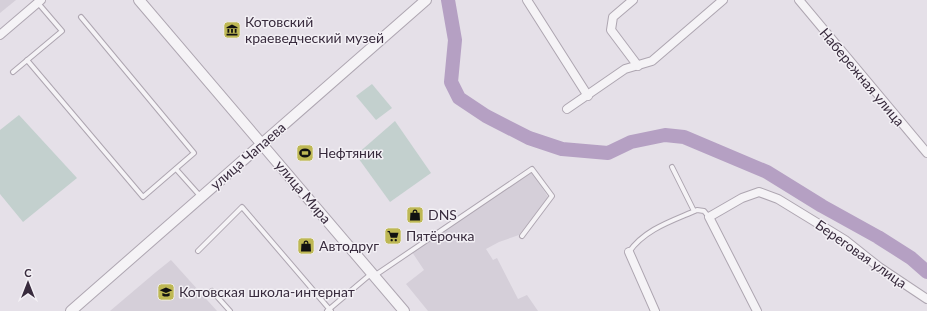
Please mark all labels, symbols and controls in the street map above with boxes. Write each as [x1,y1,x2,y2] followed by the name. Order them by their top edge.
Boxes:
[245,13,384,46] place label: Котовский краеведческий музей
[222,20,242,40] museum icon: Котовский краеведческий музей
[816,24,908,129] street label: Набережная улица
[207,118,289,193] street label: улица Чапаева
[295,143,315,163] sports icon: Нефтяник
[318,144,383,161] place label: Нефтяник
[272,157,335,227] street label: улица Мира
[405,205,425,225] shop icon: DNS
[428,206,457,223] place label: DNS
[812,216,910,291] street label: Береговая улица
[383,226,403,246] supermarket icon: Пятёрочка
[406,227,474,244] place label: Пятёрочка
[296,236,316,256] shop icon: Автодруг
[319,237,379,254] place label: Автодруг
[8,263,48,303] north arrow
[24,266,32,279] text: С
[156,282,176,302] school or university icon: Котовская школа-интернат
[179,283,355,300] place label: Котовская школа-интернат

